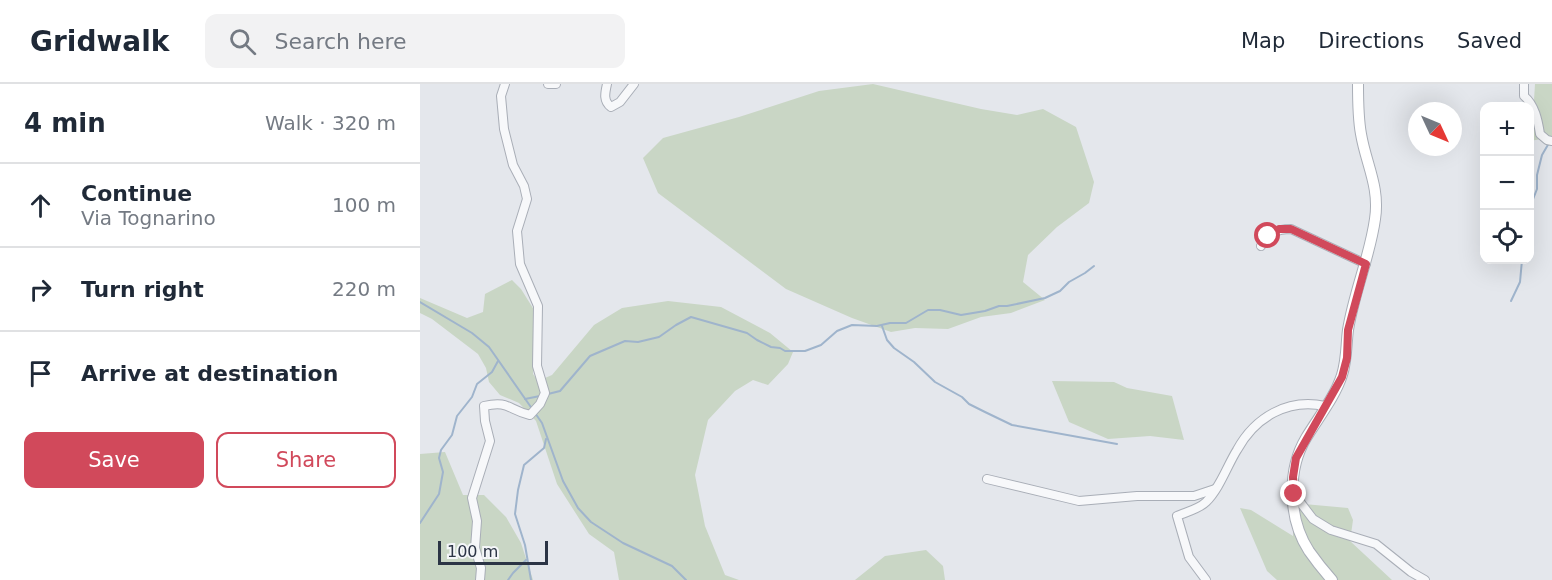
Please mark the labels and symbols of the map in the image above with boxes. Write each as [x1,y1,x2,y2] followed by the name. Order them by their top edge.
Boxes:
[1408,102,1462,156] north arrow
[1254,222,1280,248] route start
[1280,480,1306,506] route end
[438,538,548,566] scale bar

